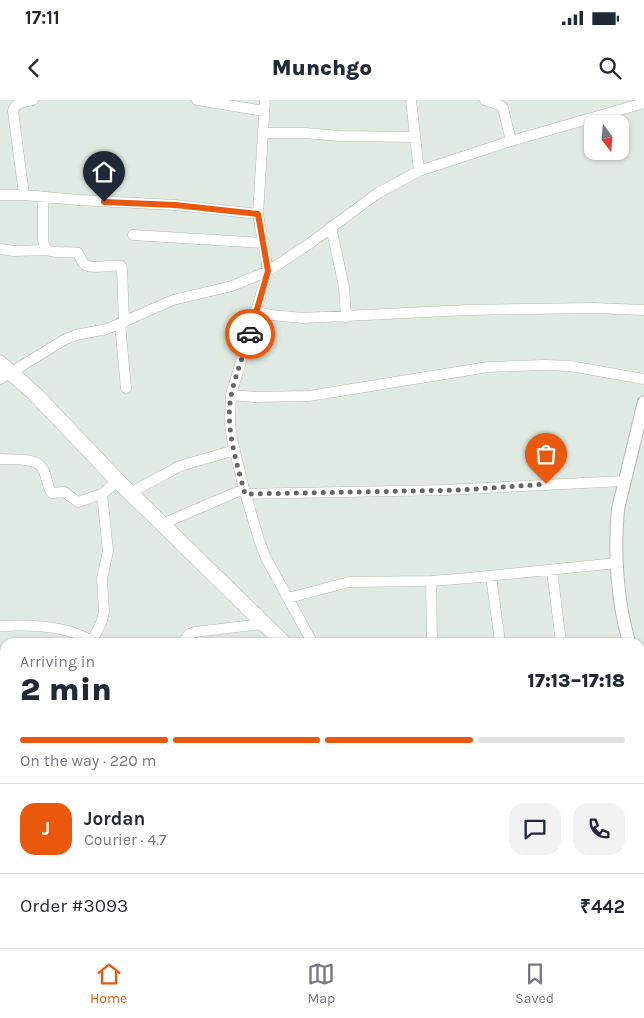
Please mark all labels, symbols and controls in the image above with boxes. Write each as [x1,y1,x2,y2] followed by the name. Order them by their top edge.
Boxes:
[25,7,60,29] text: 17:11
[20,54,48,82] icon: back
[596,54,624,82] icon: search
[272,55,372,81] text: Munchgo
[584,115,629,160] north arrow
[584,115,629,160] map controls
[83,151,125,202] pin
[90,158,118,186] icon: home
[225,309,275,359] courier
[236,320,264,348] icon: car
[525,433,567,484] pin
[532,440,560,468] icon: bag
[20,652,95,671] text: Arriving in
[528,670,625,692] text: 17:13–17:18
[20,671,112,708] text: 2 min
[20,751,157,770] text: On the way · 220 m
[509,803,561,855] button: chat
[573,803,625,855] button: phone
[84,808,145,830] text: Jordan
[42,818,50,840] text: J
[84,830,167,849] text: Courier · 4.7
[20,895,128,917] text: Order #3093
[580,896,625,918] text: ₹442
[90,960,127,1007] tab: Home
[307,960,335,1007] tab: Map
[515,960,554,1007] tab: Saved

